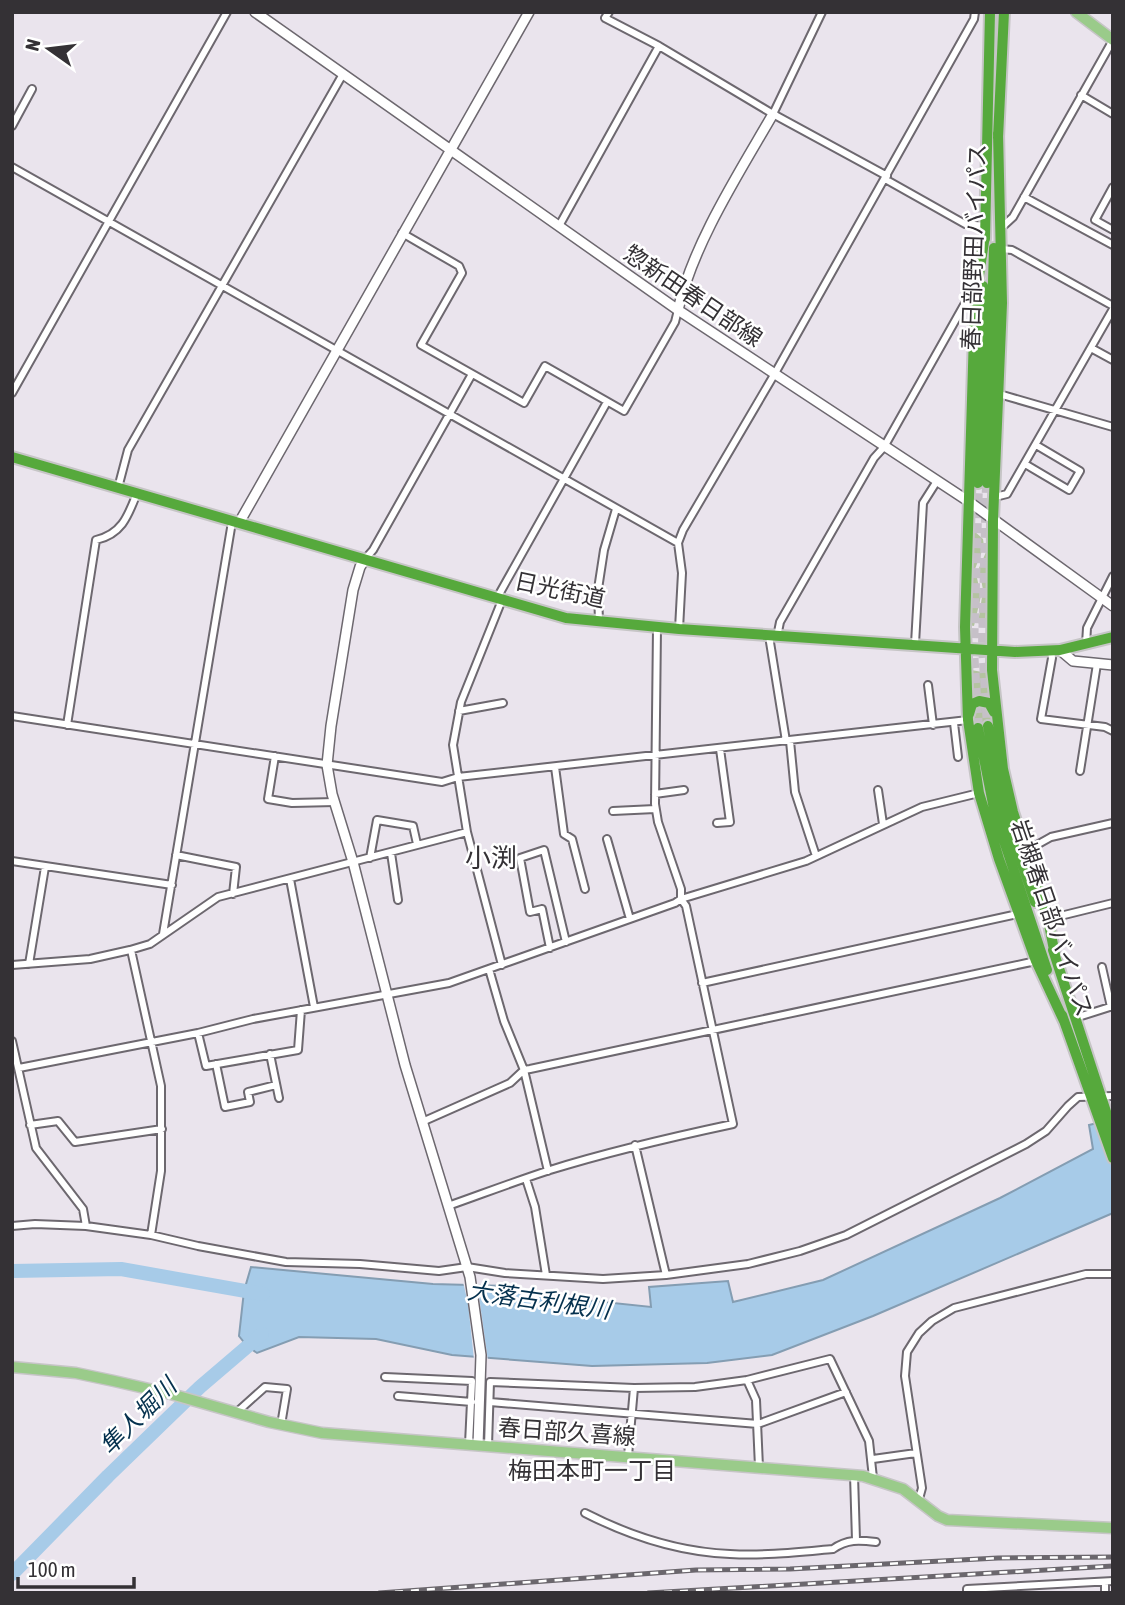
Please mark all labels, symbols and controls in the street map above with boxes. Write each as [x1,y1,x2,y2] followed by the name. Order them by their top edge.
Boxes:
[14,14,84,84] north arrow
[20,37,45,53] text: N
[957,143,991,351] street label: 春日部野田バイパス
[619,240,767,352] street label: 惣新田春日部線
[512,568,608,612] street label: 日光街道
[1006,816,1098,1020] street label: 岩槻春日部バイパス
[465,843,517,873] district label: 小渕
[466,1277,615,1324] water label: 大落古利根川
[95,1370,184,1459] water label: 隼人堀川
[497,1414,637,1450] street label: 春日部久喜線
[508,1457,676,1484] district label: 梅田本町一丁目
[18,1546,133,1590] scale bar
[28,1557,76,1581] text: 100 m

